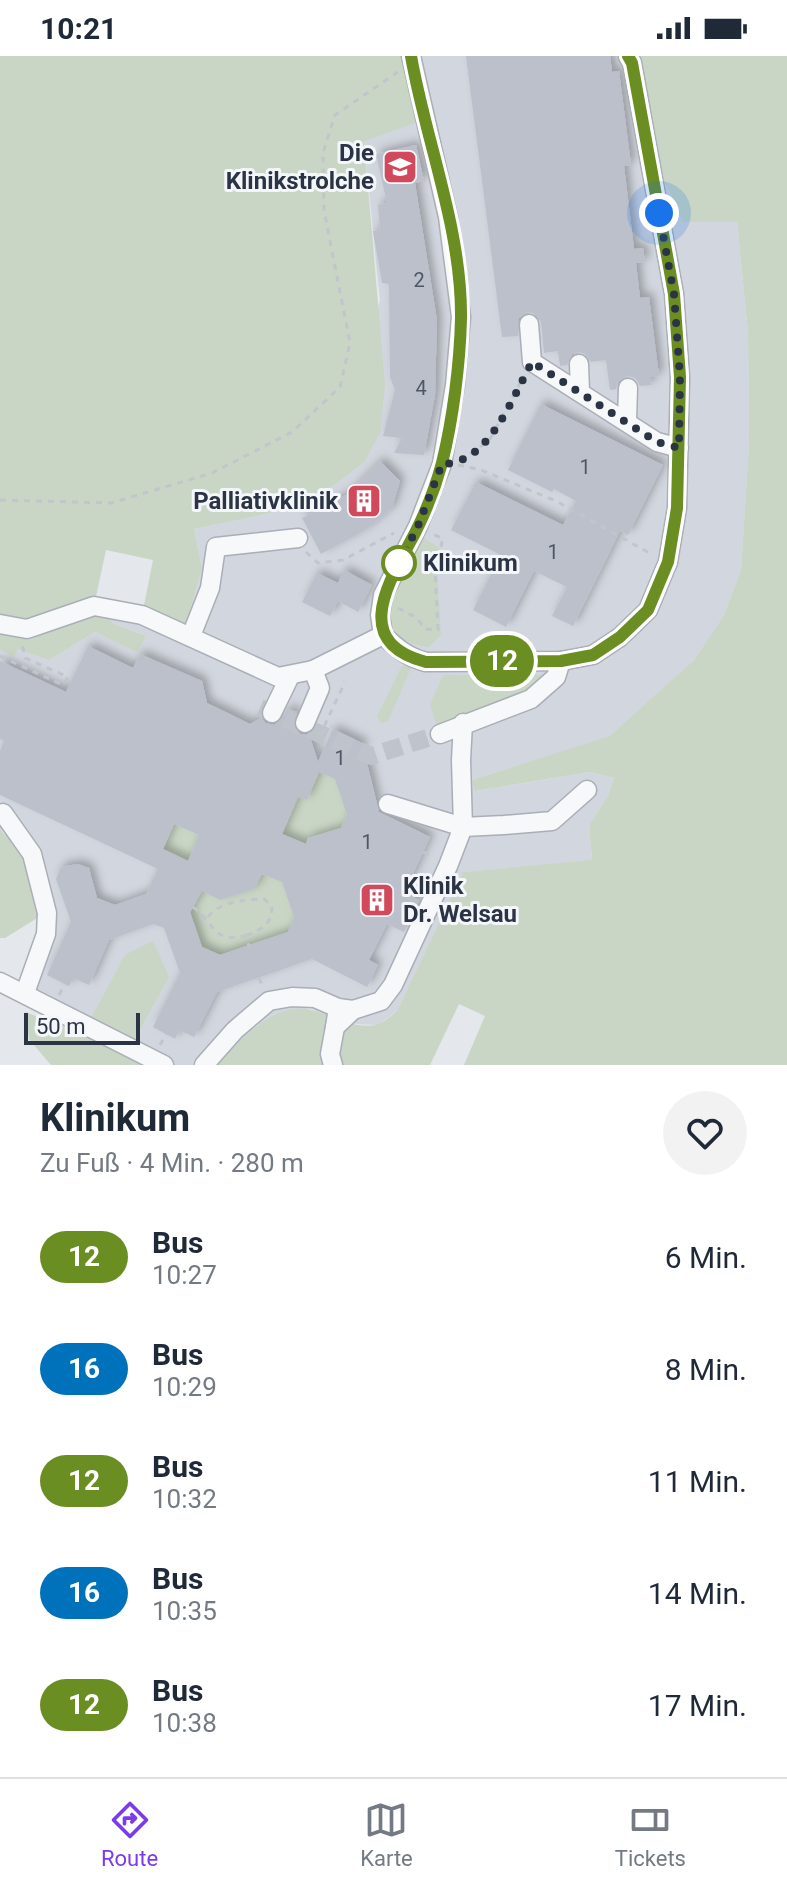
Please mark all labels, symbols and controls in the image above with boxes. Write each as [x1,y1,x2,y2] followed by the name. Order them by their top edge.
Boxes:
[40,11,117,46] text: 10:21
[226,139,374,195] place label: Die Klinikstrolche
[381,148,419,186] school or university icon: Die Klinikstrolche
[639,193,679,233] your location
[413,268,425,292] house number: 2
[415,376,427,400] house number: 4
[579,455,591,479] house number: 1
[345,482,383,520] building icon: Palliativklinik
[193,487,339,515] place label: Palliativklinik
[547,540,559,564] house number: 1
[382,546,416,580] marker: Klinikum
[423,549,518,577] place label: Klinikum
[466,635,538,687] line badge: 12
[486,644,518,677] text: 12
[334,746,346,770] house number: 1
[361,830,373,854] house number: 1
[403,872,517,928] place label: Klinik Dr. Welsau
[358,881,396,919] building icon: Klinik Dr. Welsau
[24,1009,140,1045] scale bar
[36,1014,85,1039] text: 50 m
[663,1091,747,1175] button: heart
[40,1096,190,1140] text: Klinikum
[40,1148,304,1178] text: Zu Fuß · 4 Min. · 280 m
[152,1225,203,1260] text: Bus
[68,1240,100,1273] text: 12
[665,1240,747,1275] text: 6 Min.
[152,1260,217,1290] text: 10:27
[152,1337,203,1372] text: Bus
[68,1352,100,1385] text: 16
[665,1352,747,1387] text: 8 Min.
[152,1372,217,1402] text: 10:29
[152,1449,203,1484] text: Bus
[68,1464,100,1497] text: 12
[648,1464,747,1499] text: 11 Min.
[152,1484,217,1514] text: 10:32
[152,1561,203,1596] text: Bus
[68,1576,100,1609] text: 16
[648,1576,747,1611] text: 14 Min.
[152,1596,217,1626] text: 10:35
[152,1673,203,1708] text: Bus
[68,1688,100,1721] text: 12
[648,1688,747,1723] text: 17 Min.
[152,1708,217,1738] text: 10:38
[101,1798,158,1871] tab: Route
[360,1798,413,1871] tab: Karte
[615,1798,686,1871] tab: Tickets

